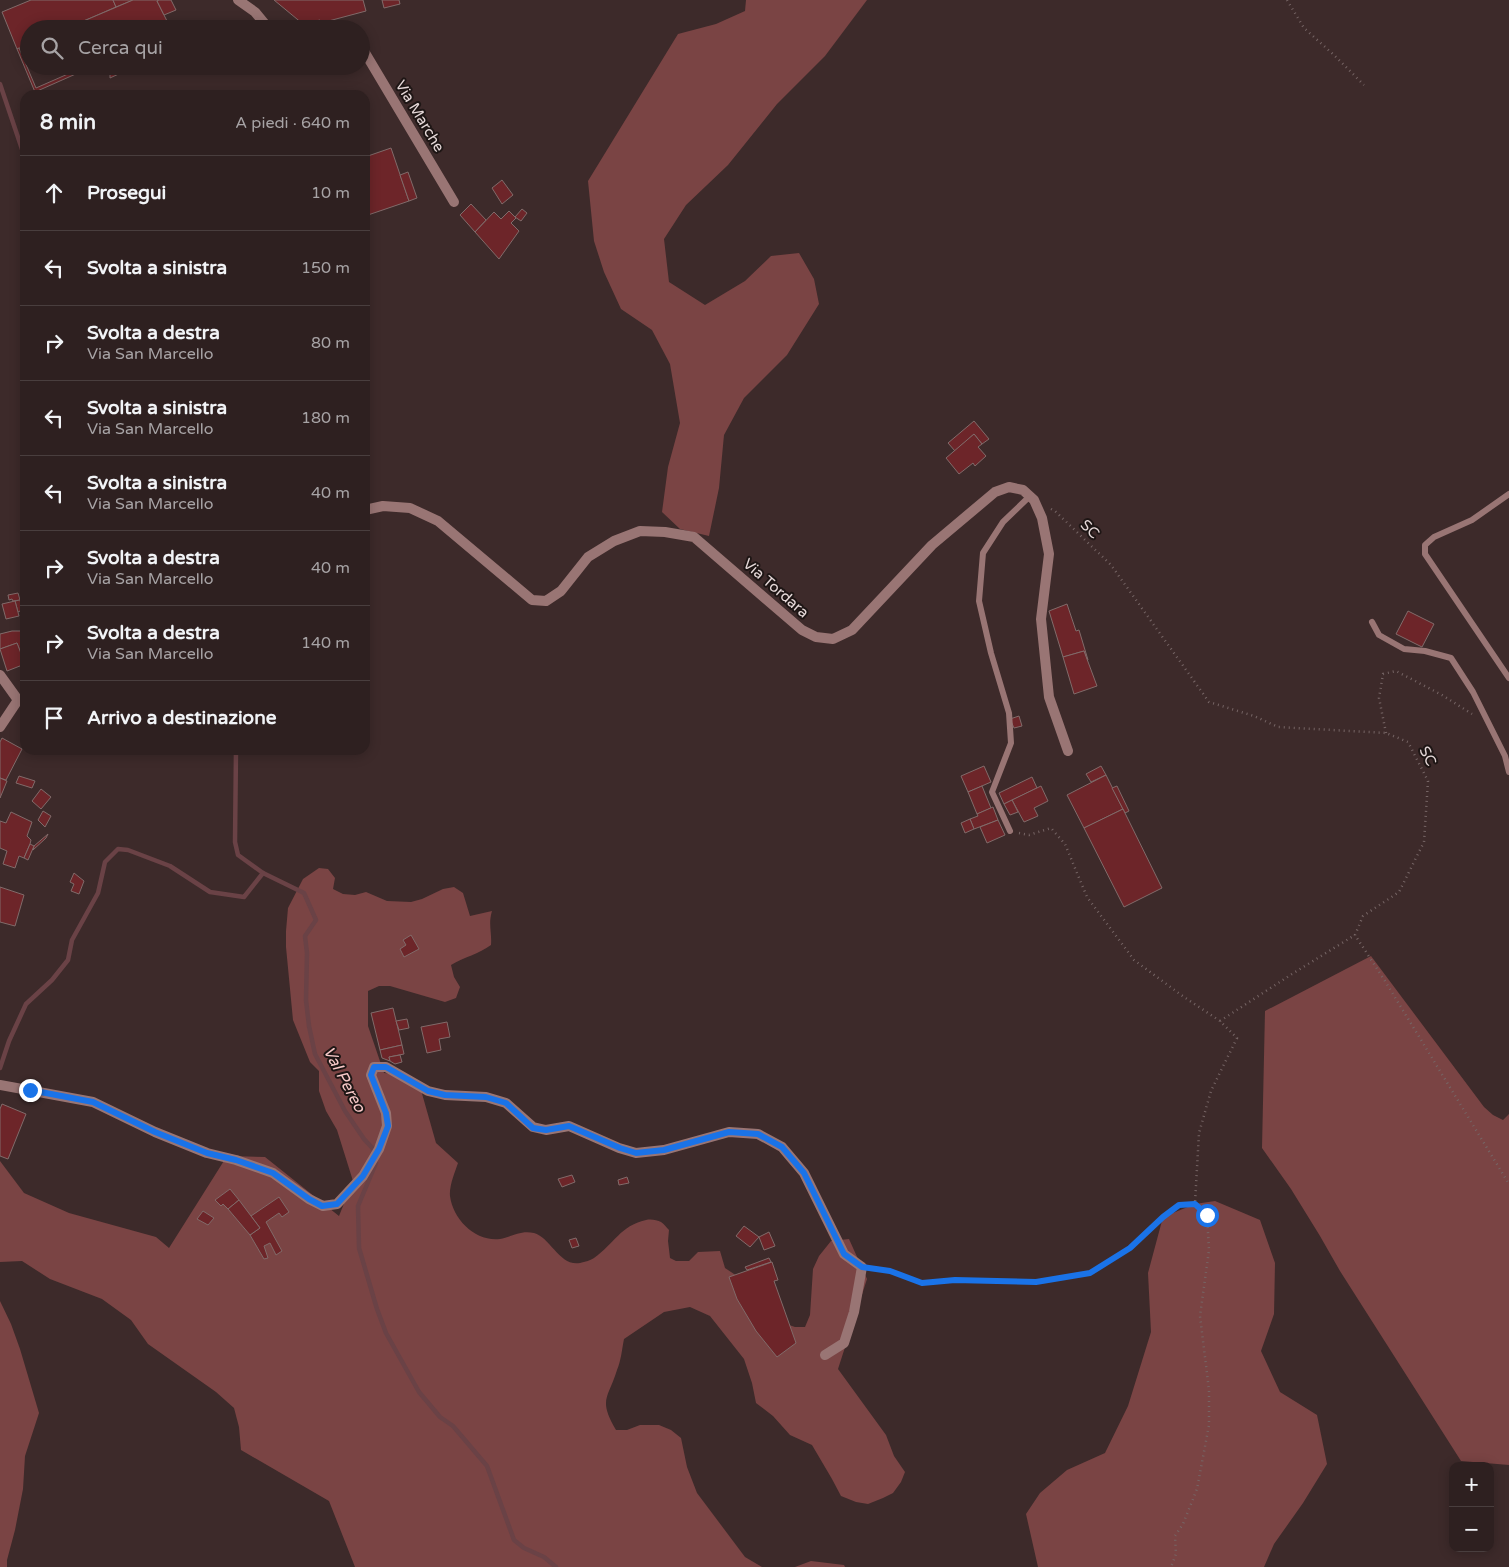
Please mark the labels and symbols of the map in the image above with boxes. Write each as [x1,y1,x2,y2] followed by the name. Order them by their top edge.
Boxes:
[392,77,448,155] street label: Via Marche
[1077,516,1103,542] street label: SC
[739,555,813,621] street label: Via Tordara
[1416,743,1440,769] street label: SC
[318,1043,370,1117] water label: Val Pereo
[19,1079,42,1102] route end
[1196,1204,1219,1227] route start

